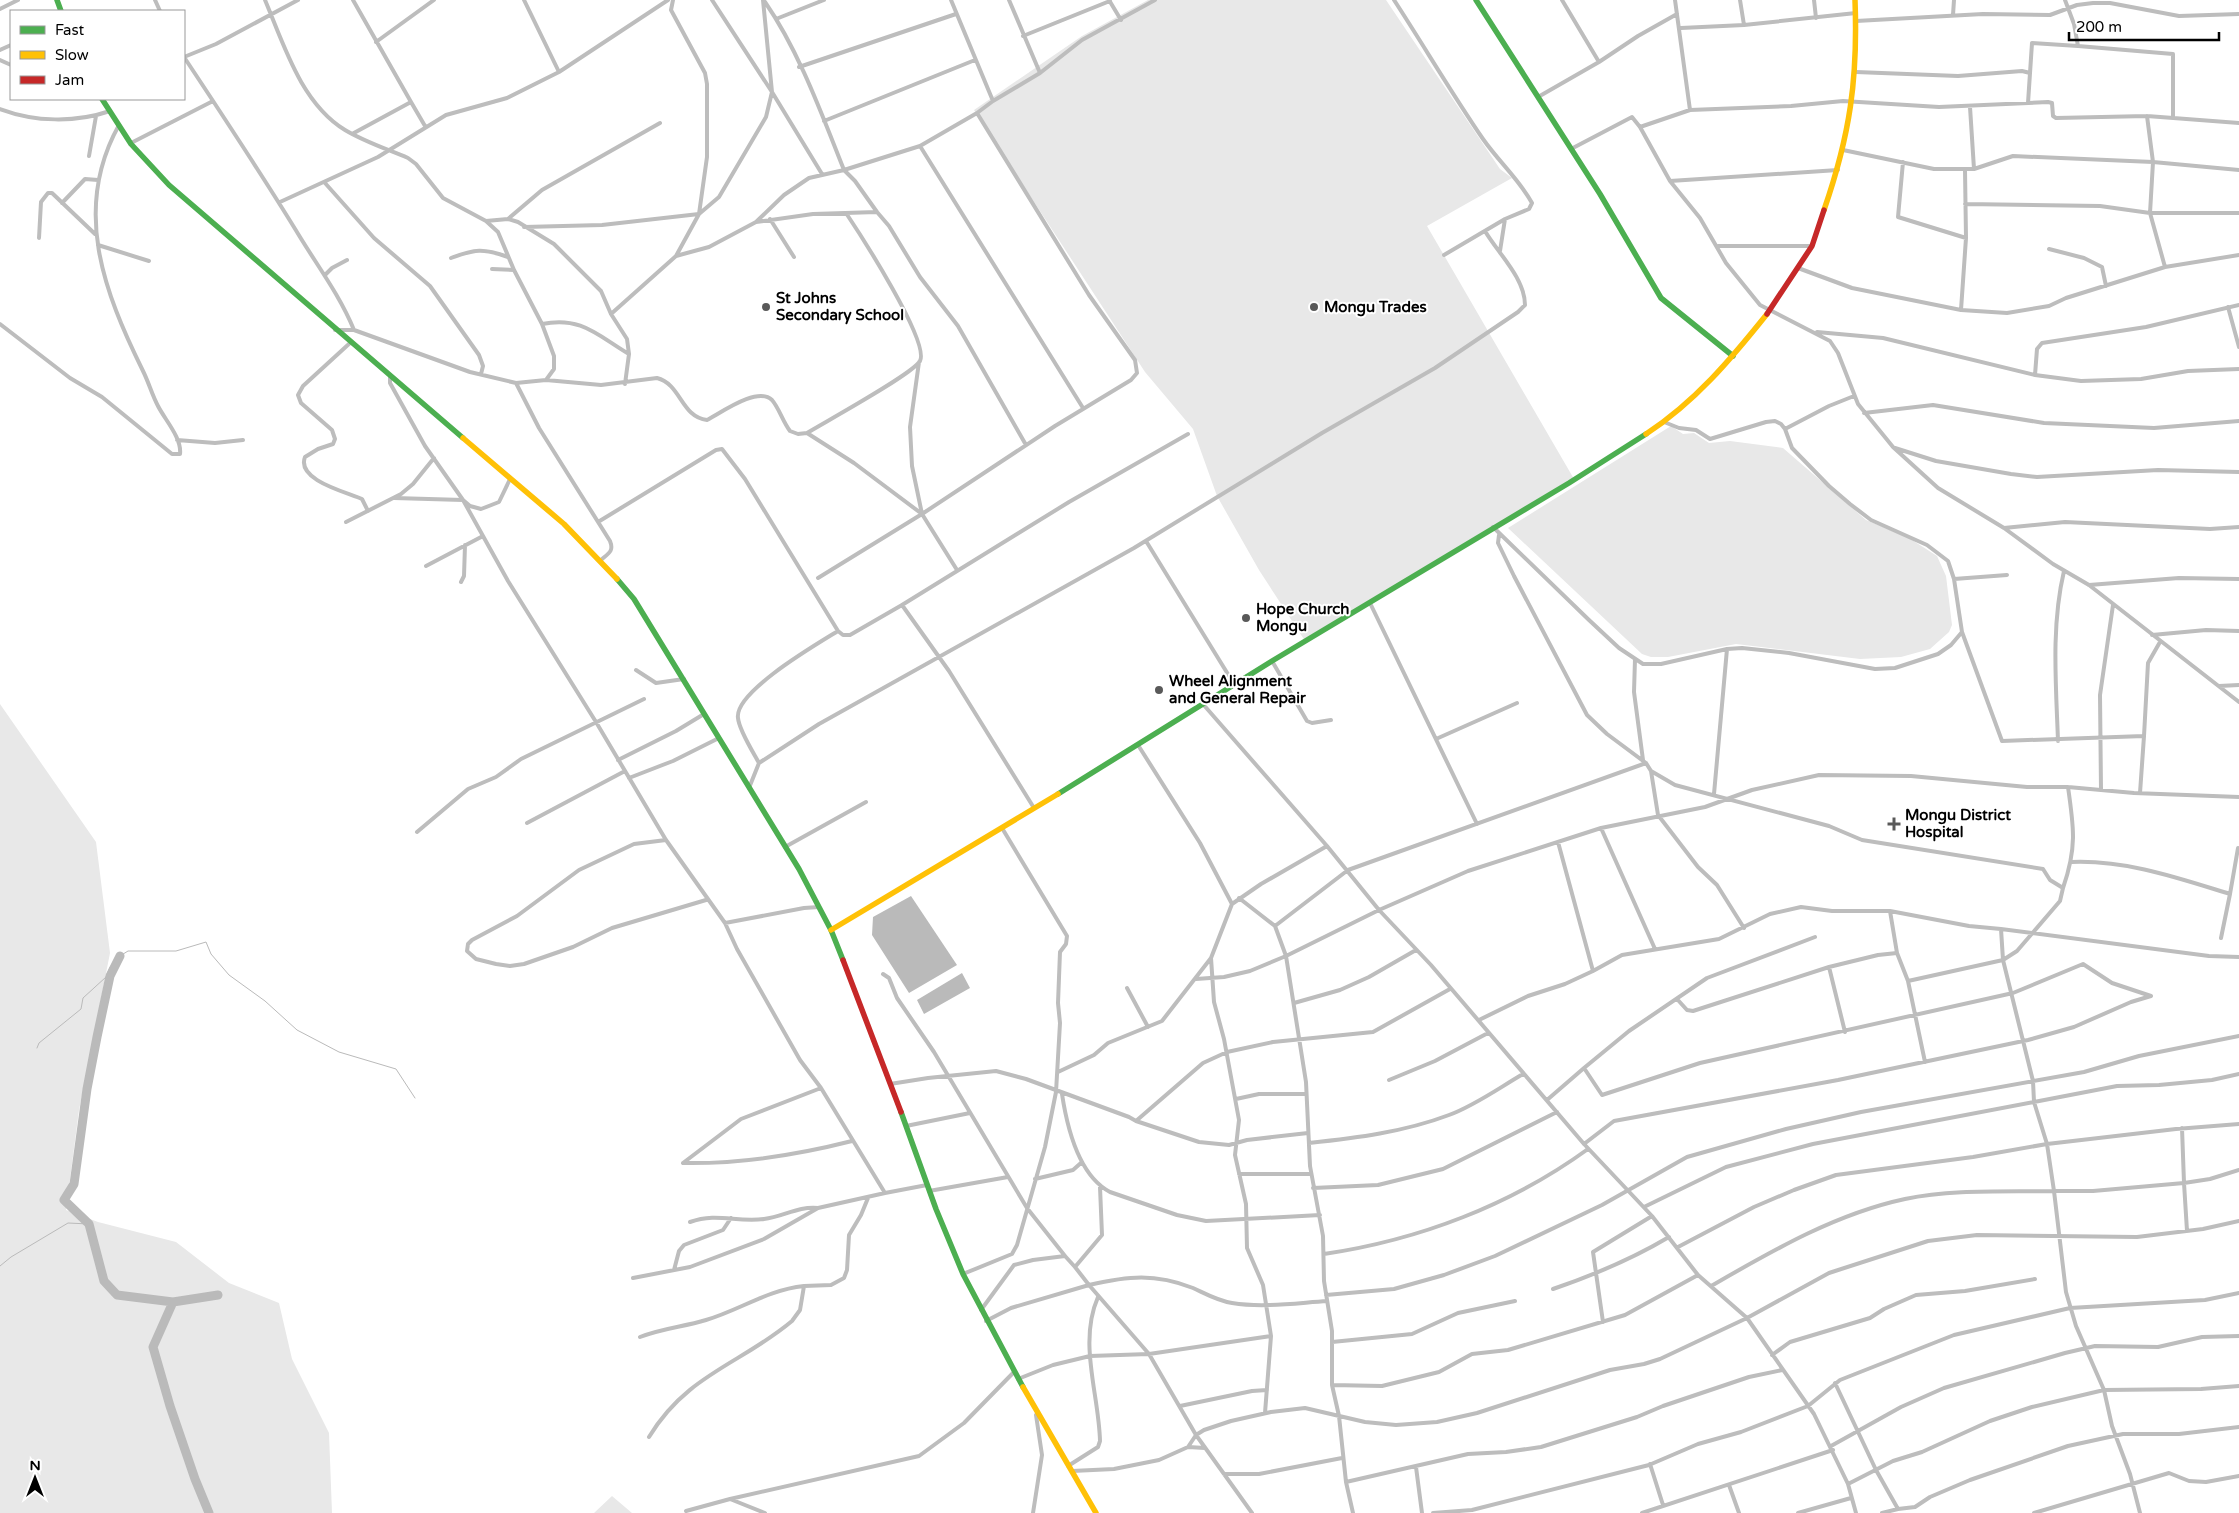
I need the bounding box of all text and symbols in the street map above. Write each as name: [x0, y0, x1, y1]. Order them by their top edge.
legend: [10, 10, 185, 100]
scale bar: [2069, 10, 2219, 42]
text: 200 m: [2076, 18, 2122, 36]
text: Fast: [55, 21, 85, 39]
text: Slow: [55, 46, 89, 64]
text: Jam: [55, 71, 84, 89]
place label: St Johns Secondary School: [776, 289, 904, 325]
place label: Mongu Trades: [1324, 298, 1427, 317]
marker: St Johns Secondary School: [760, 301, 772, 313]
marker: Mongu Trades: [1308, 301, 1320, 313]
place label: Hope Church Mongu: [1256, 600, 1349, 636]
marker: Hope Church Mongu: [1240, 612, 1252, 624]
place label: Wheel Alignment and General Repair: [1169, 672, 1306, 708]
marker: Wheel Alignment and General Repair: [1153, 684, 1165, 696]
place label: Mongu District Hospital: [1905, 806, 2011, 842]
marker: Mongu District Hospital: [1887, 817, 1901, 831]
north arrow: [10, 1453, 60, 1503]
text: N: [29, 1457, 41, 1474]

